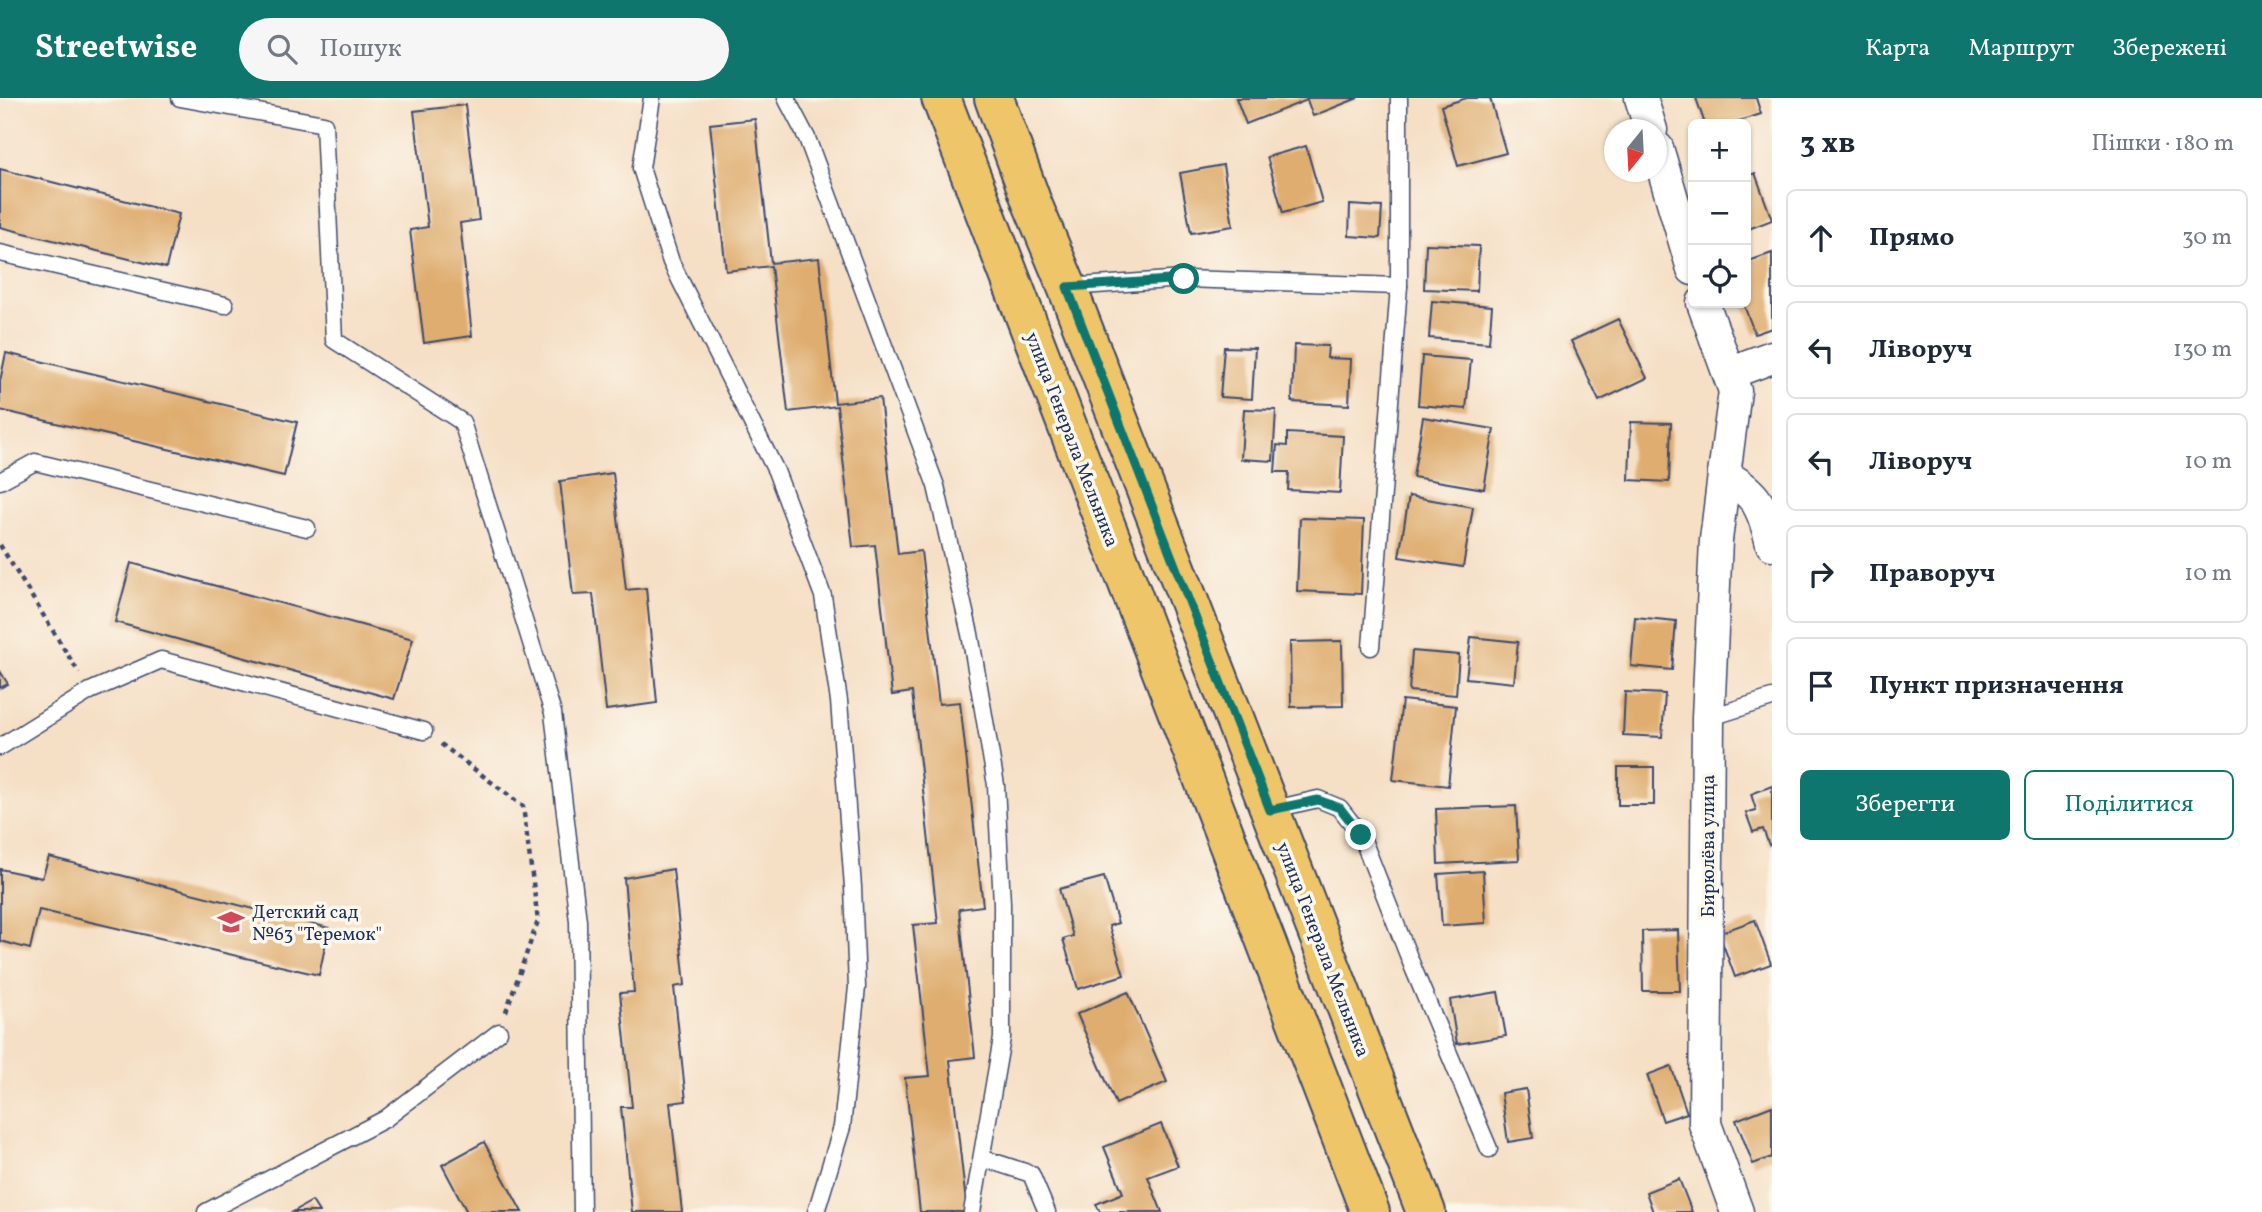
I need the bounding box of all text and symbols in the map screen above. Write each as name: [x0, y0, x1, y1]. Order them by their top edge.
search box: [239, 18, 729, 81]
text: Streetwise: [35, 26, 197, 72]
icon: search: [263, 30, 301, 68]
text: Пошук: [319, 31, 402, 67]
text: Карта: [1865, 32, 1930, 66]
text: Маршрут: [1968, 32, 2074, 66]
text: Збережені: [2112, 32, 2227, 66]
north arrow: [1604, 119, 1667, 182]
map controls: [1688, 119, 1751, 308]
button: +: [1688, 119, 1751, 182]
text: 3 хв: [1800, 123, 1856, 165]
text: Пішки · 180 m: [2092, 128, 2234, 160]
button: −: [1688, 182, 1751, 245]
icon: ahead: [1802, 219, 1840, 257]
text: Прямо: [1869, 220, 1954, 256]
text: 30 m: [2182, 222, 2232, 254]
button: locate: [1688, 245, 1751, 308]
route start: [1168, 263, 1199, 294]
street label: улица Генерала Мельника: [1018, 329, 1124, 551]
icon: left: [1802, 331, 1840, 369]
text: Ліворуч: [1869, 332, 1972, 368]
text: 130 m: [2173, 334, 2232, 366]
icon: left: [1802, 443, 1840, 481]
text: Ліворуч: [1869, 444, 1972, 480]
text: 10 m: [2184, 446, 2232, 478]
icon: right: [1802, 555, 1840, 593]
text: Праворуч: [1869, 556, 1995, 592]
text: 10 m: [2184, 558, 2232, 590]
icon: arrive: [1802, 667, 1840, 705]
text: Пункт призначення: [1869, 668, 2124, 704]
button: Зберегти: [1800, 770, 2010, 840]
button: Поділитися: [2024, 770, 2234, 840]
street label: Бирюлёва улица: [1696, 774, 1722, 918]
route end: [1345, 819, 1376, 850]
street label: улица Генерала Мельника: [1269, 839, 1375, 1061]
place label: Детский сад №63 "Теремок": [252, 900, 382, 948]
school or university icon: Детский сад №63 "Теремок": [216, 907, 246, 937]

